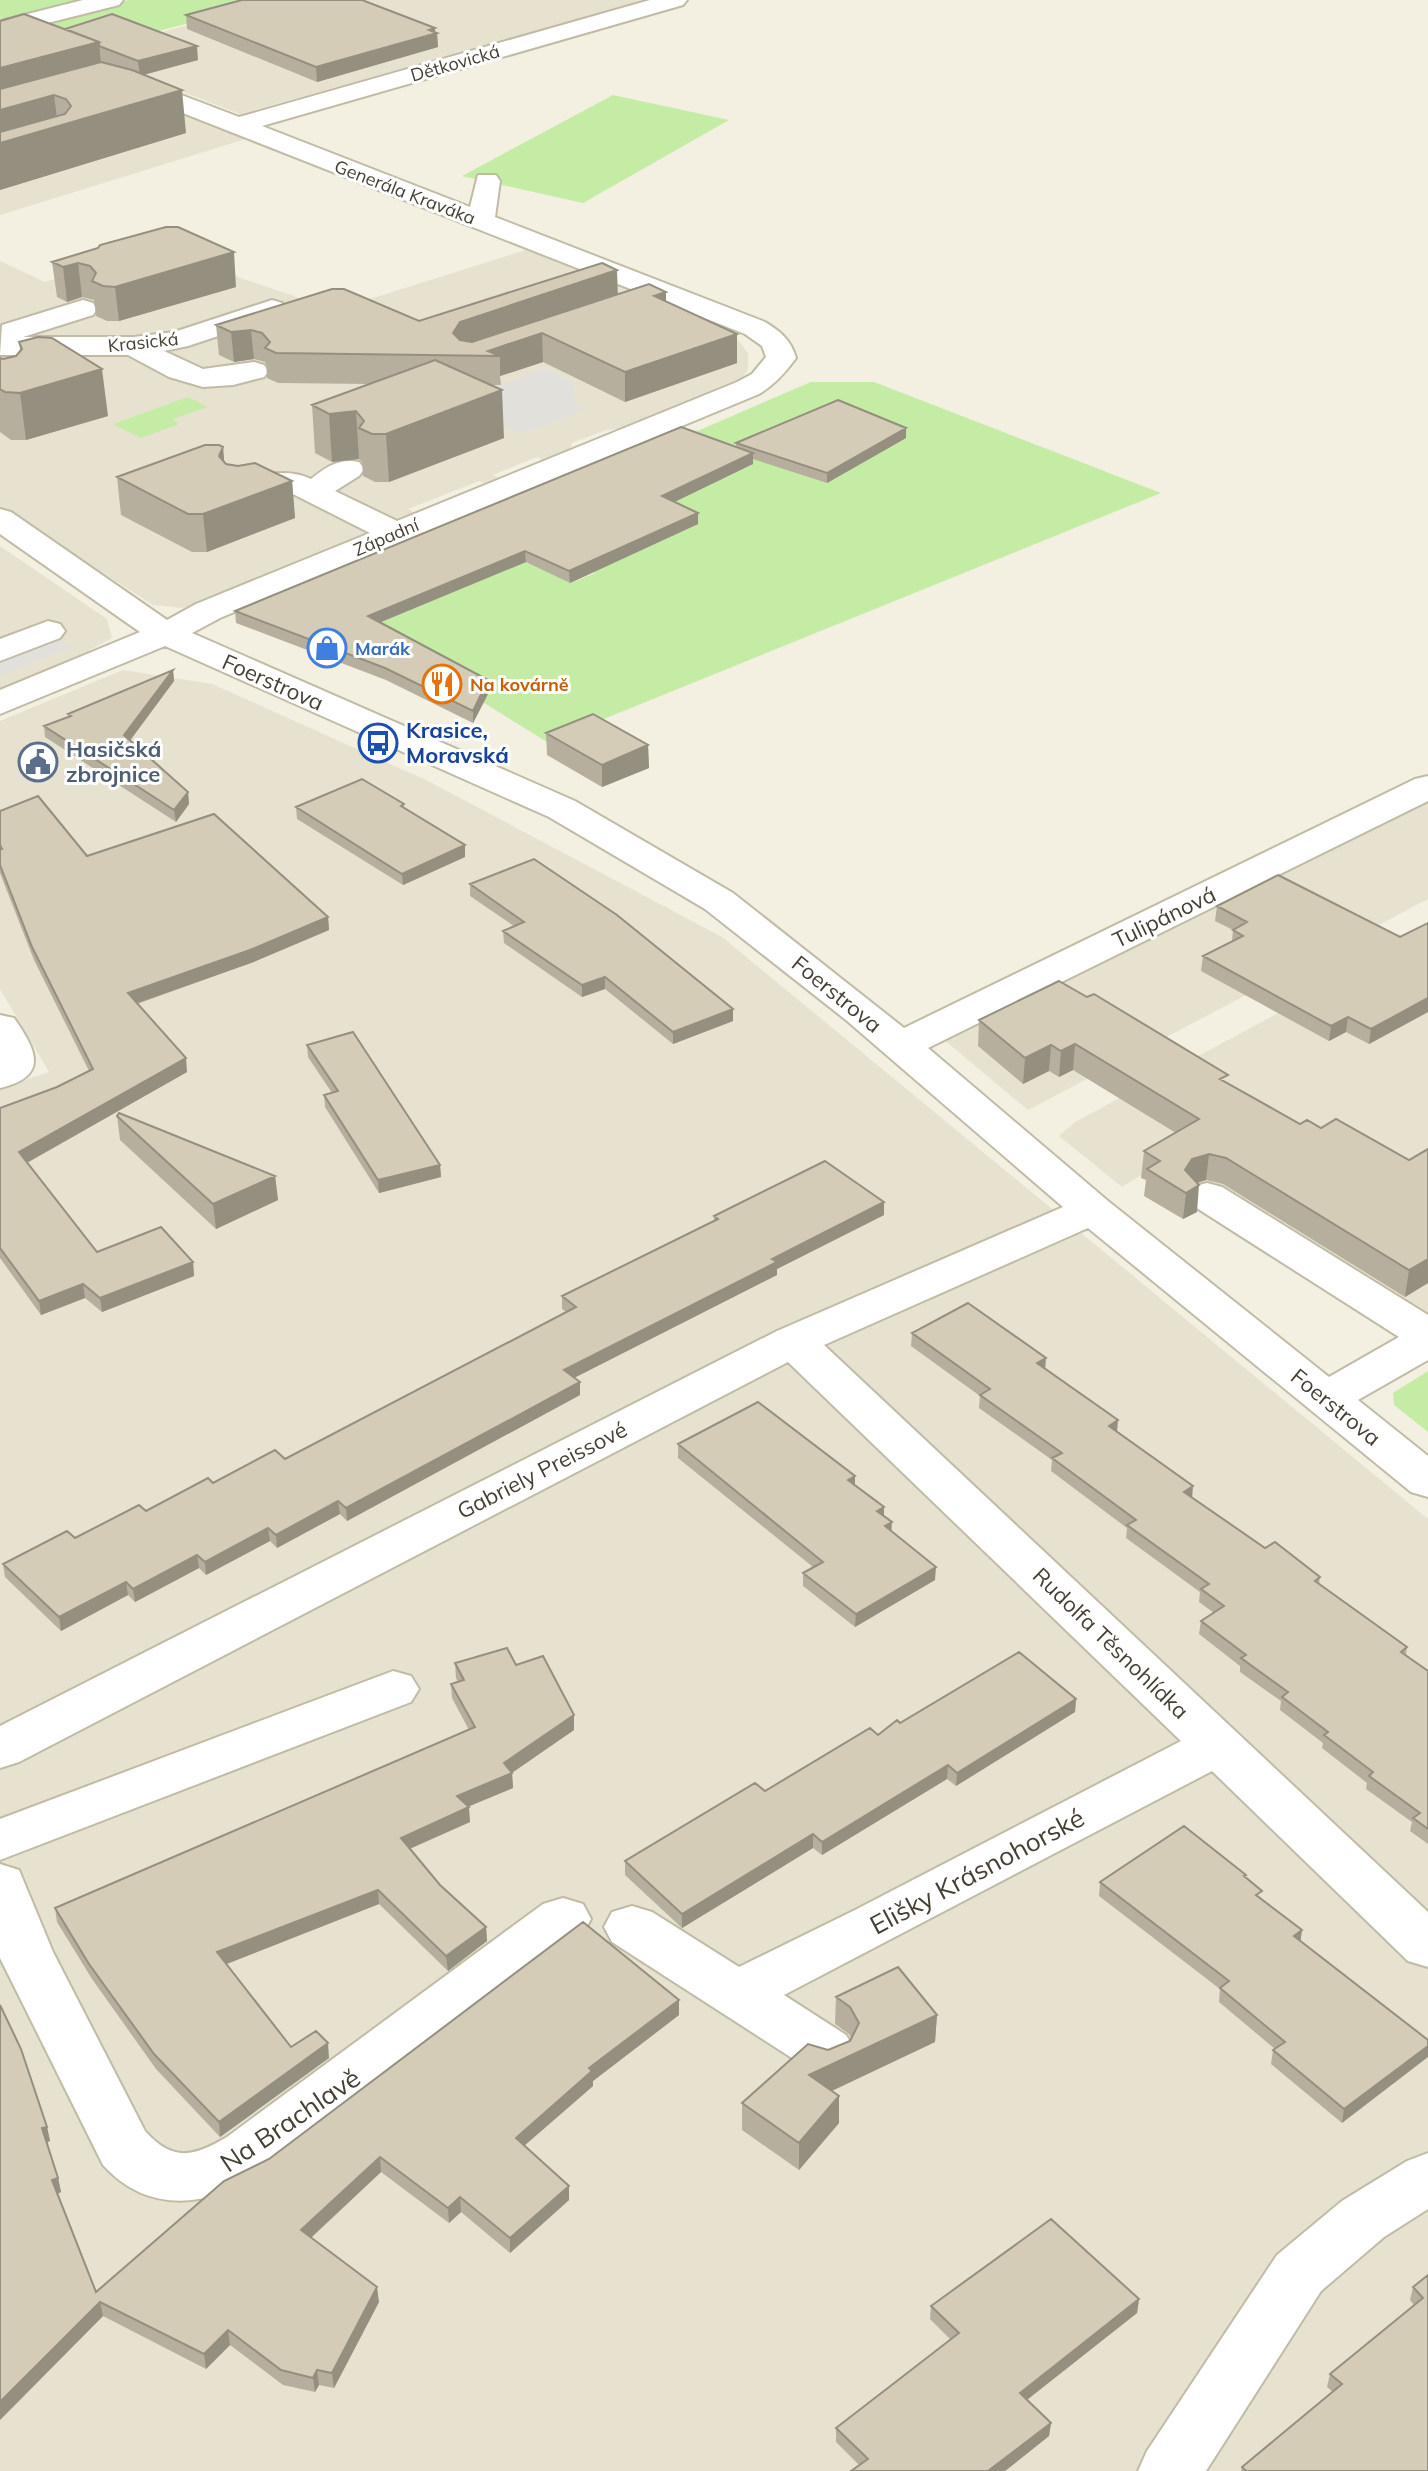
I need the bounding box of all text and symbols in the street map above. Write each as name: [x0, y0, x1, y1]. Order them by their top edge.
street label: Dětkovická: [408, 39, 502, 87]
street label: Generála Kraváka: [331, 155, 479, 229]
street label: Krasická: [107, 327, 179, 357]
street label: Západní: [350, 512, 424, 561]
shop icon: Marák: [306, 627, 348, 669]
place label: Marák: [355, 637, 411, 660]
street label: Foerstrova: [218, 647, 328, 717]
restaurant icon: Na kovárně: [421, 663, 463, 705]
place label: Na kovárně: [470, 673, 569, 696]
place label: Krasice, Moravská: [406, 716, 509, 769]
bus stop icon: Krasice, Moravská: [357, 722, 399, 764]
place label: Hasičská zbrojnice: [66, 735, 161, 788]
public building icon: Hasičská zbrojnice: [17, 741, 59, 783]
street label: Tulipánová: [1108, 880, 1220, 954]
street label: Foerstrova: [786, 949, 888, 1039]
street label: Foerstrova: [1285, 1362, 1387, 1452]
street label: Gabriely Preissové: [452, 1415, 632, 1525]
street label: Rudolfa Těsnohlídka: [1027, 1561, 1195, 1725]
street label: Elišky Krásnohorské: [864, 1801, 1090, 1941]
street label: Na Brachlavě: [214, 2061, 366, 2179]

